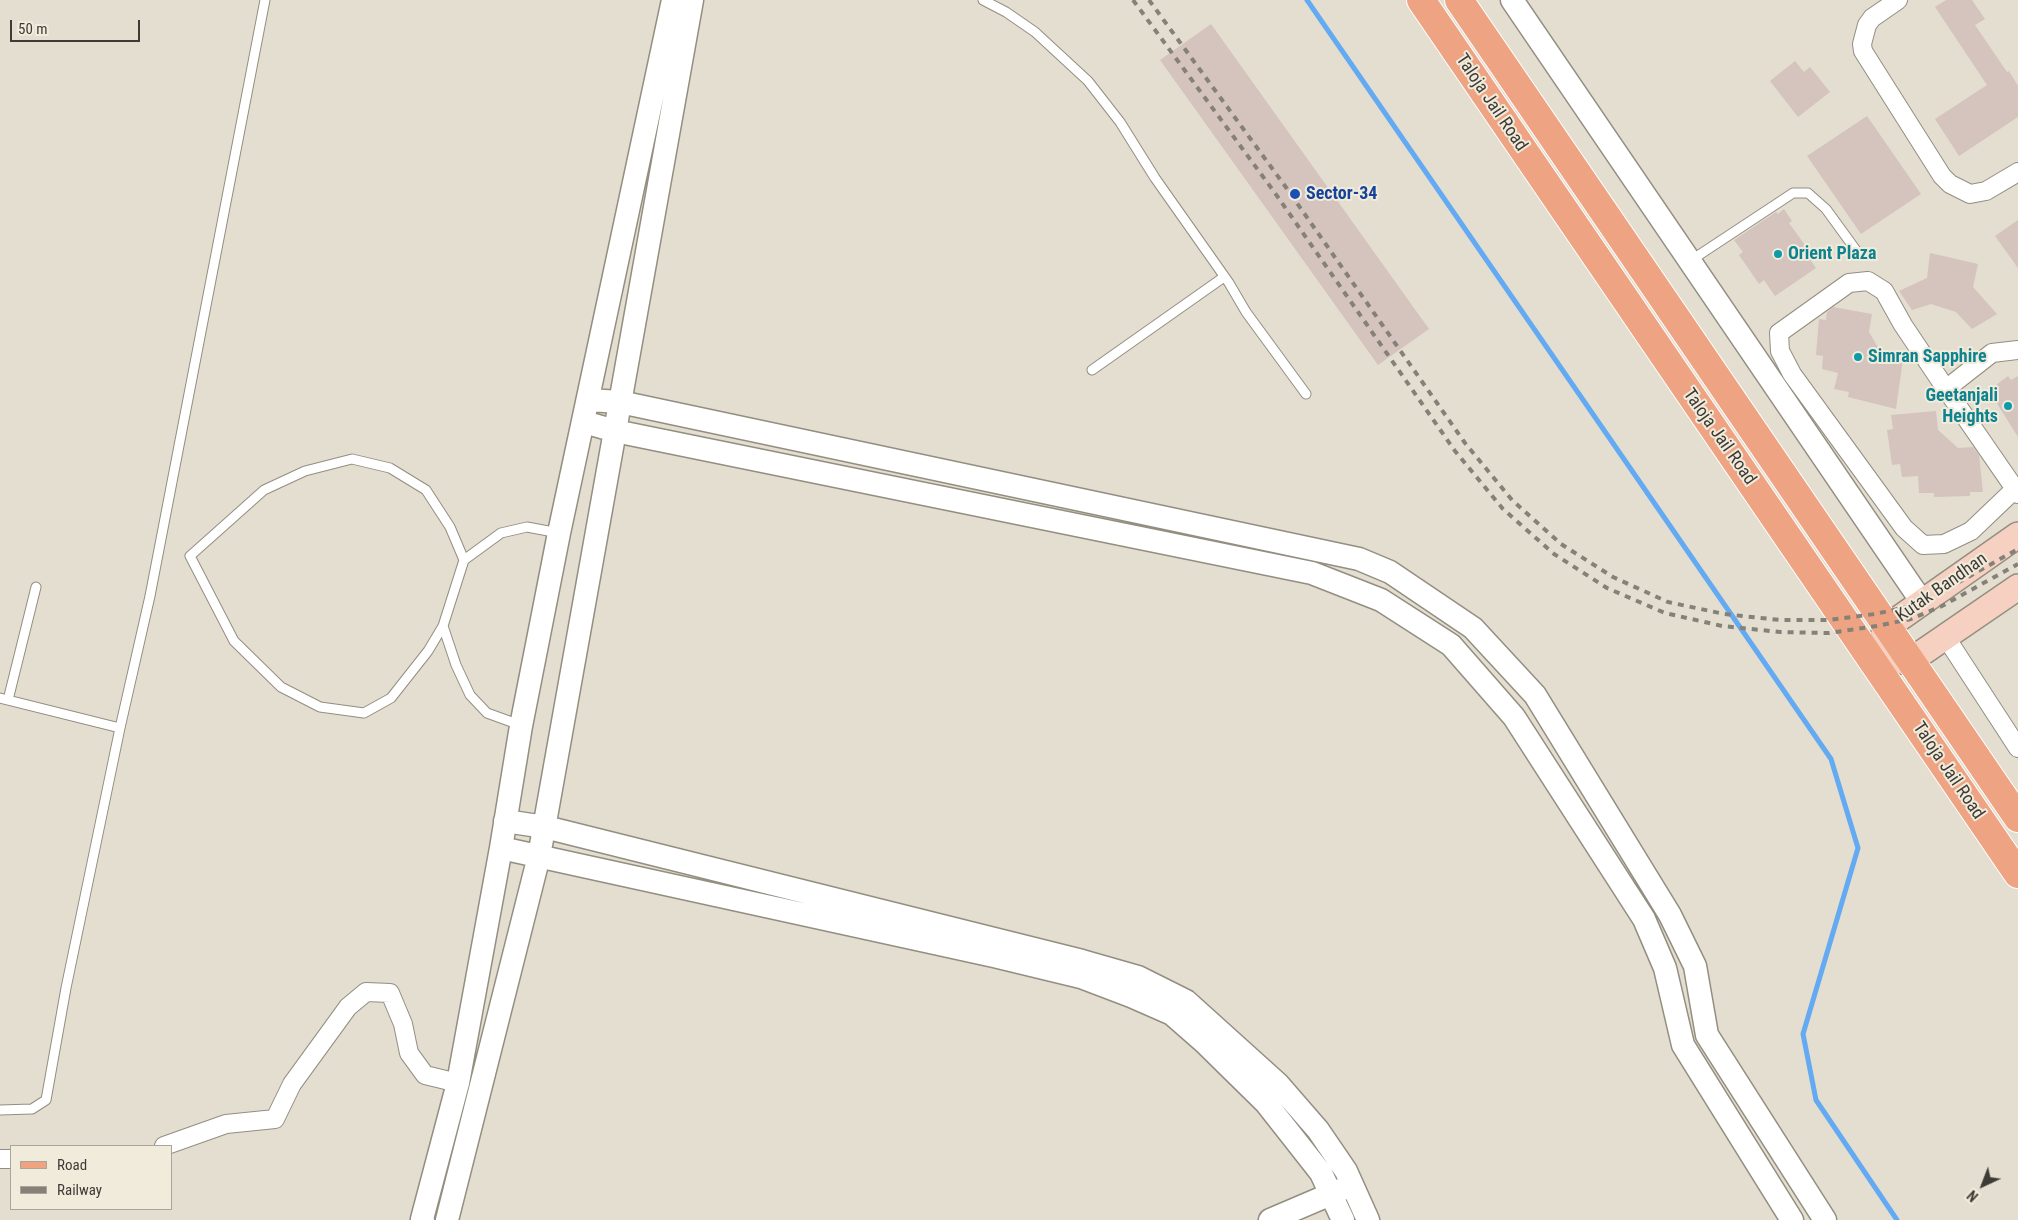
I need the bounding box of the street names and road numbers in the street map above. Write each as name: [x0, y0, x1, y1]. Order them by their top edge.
street label: Taloja Jail Road: [1451, 50, 1531, 156]
street label: Taloja Jail Road: [1678, 385, 1760, 489]
street label: Kutak Bandhan: [1892, 549, 1992, 627]
street label: Taloja Jail Road: [1908, 718, 1988, 824]

